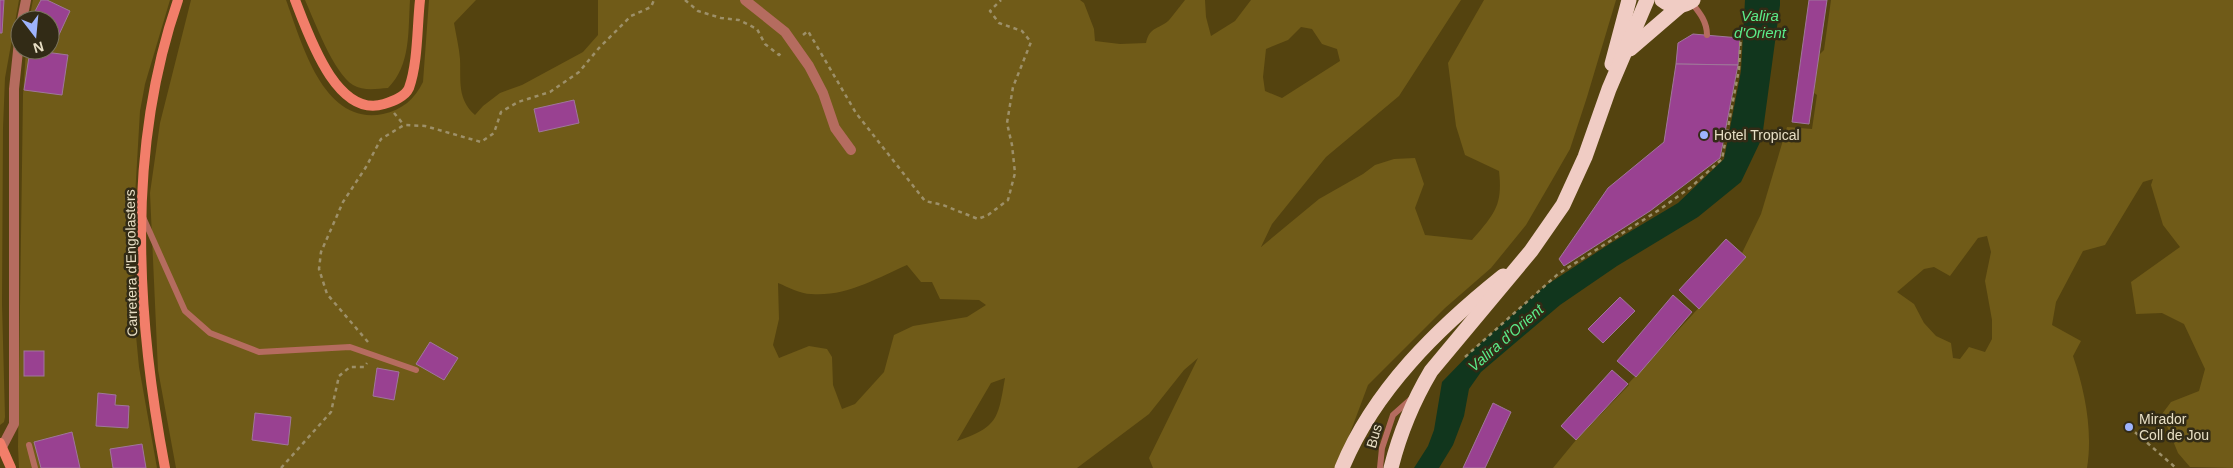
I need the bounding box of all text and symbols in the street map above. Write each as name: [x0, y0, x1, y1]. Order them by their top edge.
water label: Valira d'Orient: [1734, 7, 1787, 41]
north arrow: [10, 10, 60, 60]
text: N: [32, 38, 46, 57]
place label: Hotel Tropical: [1714, 127, 1800, 143]
marker: Hotel Tropical: [1698, 129, 1710, 141]
street label: Carretera d'Engolasters: [122, 189, 140, 337]
water label: Valira d'Orient: [1465, 300, 1547, 375]
place label: Mirador Coll de Jou: [2139, 411, 2209, 443]
marker: Mirador Coll de Jou: [2123, 421, 2135, 433]
street label: Bus: [1363, 422, 1385, 450]

